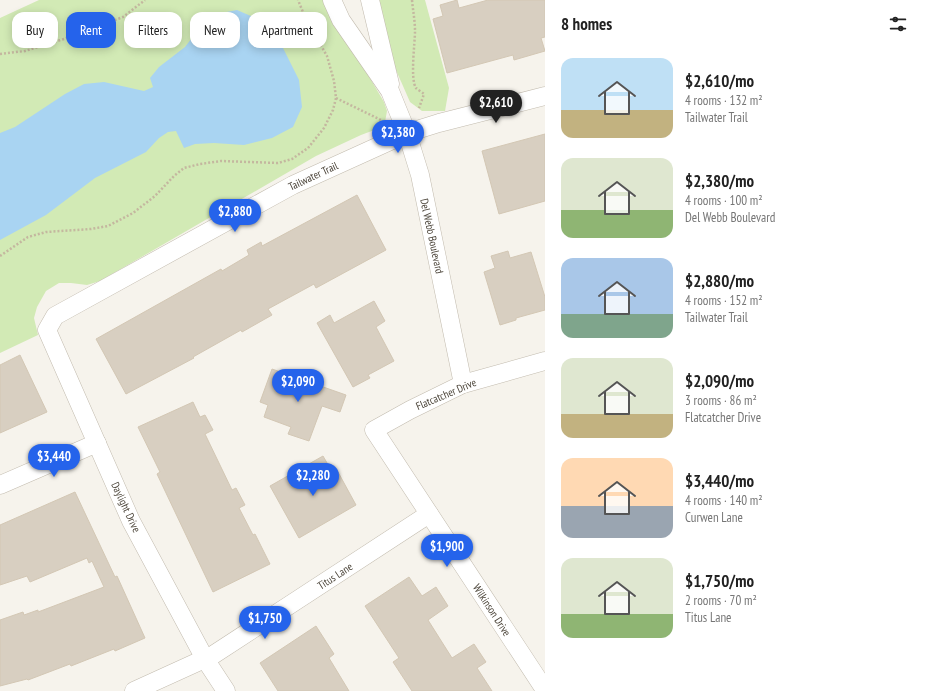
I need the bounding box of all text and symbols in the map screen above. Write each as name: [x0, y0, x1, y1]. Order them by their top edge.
chip: Buy: [12, 12, 58, 48]
chip: Rent: [66, 12, 116, 48]
chip: Filters: [124, 12, 182, 48]
chip: New: [190, 12, 240, 48]
chip: Apartment: [248, 12, 327, 48]
text: 8 homes: [561, 13, 612, 35]
icon: filters: [887, 13, 909, 35]
text: $2,610/mo: [685, 70, 754, 92]
icon: home: [593, 74, 641, 122]
pin: $2,610: [463, 90, 529, 124]
text: 4 rooms · 132 m²: [685, 92, 763, 109]
text: $2,610: [479, 94, 513, 111]
text: Tailwater Trail: [685, 109, 748, 126]
pin: $2,380: [365, 120, 431, 154]
text: $2,380: [381, 124, 415, 141]
street label: Tailwater Trail: [286, 158, 340, 194]
text: $2,380/mo: [685, 170, 754, 192]
icon: home: [593, 174, 641, 222]
text: 4 rooms · 100 m²: [685, 192, 763, 209]
street label: Del Webb Boulevard: [417, 197, 447, 275]
pin: $2,880: [202, 199, 268, 233]
text: $2,880: [218, 203, 252, 220]
text: Del Webb Boulevard: [685, 209, 775, 226]
text: $2,880/mo: [685, 270, 754, 292]
icon: home: [593, 274, 641, 322]
text: 4 rooms · 152 m²: [685, 292, 763, 309]
text: Tailwater Trail: [685, 309, 748, 326]
pin: $2,090: [265, 369, 331, 403]
text: $2,090/mo: [685, 370, 754, 392]
text: $2,090: [281, 373, 315, 390]
icon: home: [593, 374, 641, 422]
street label: Flatcatcher Drive: [414, 375, 479, 413]
text: 3 rooms · 86 m²: [685, 392, 757, 409]
text: Flatcatcher Drive: [685, 409, 761, 426]
pin: $3,440: [21, 444, 87, 478]
text: $3,440: [37, 448, 71, 465]
pin: $2,280: [280, 463, 346, 497]
text: $2,280: [296, 467, 330, 484]
text: $3,440/mo: [685, 470, 754, 492]
icon: home: [593, 474, 641, 522]
street label: Daylight Drive: [108, 479, 144, 535]
text: 4 rooms · 140 m²: [685, 492, 763, 509]
text: Curwen Lane: [685, 509, 743, 526]
pin: $1,900: [414, 534, 480, 568]
text: $1,900: [430, 538, 464, 555]
street label: Titus Lane: [315, 559, 356, 593]
text: $1,750/mo: [685, 570, 754, 592]
icon: home: [593, 574, 641, 622]
street label: Wilkinson Drive: [470, 581, 514, 639]
text: 2 rooms · 70 m²: [685, 592, 757, 609]
pin: $1,750: [232, 606, 298, 640]
text: Titus Lane: [685, 609, 732, 626]
text: $1,750: [248, 610, 282, 627]

